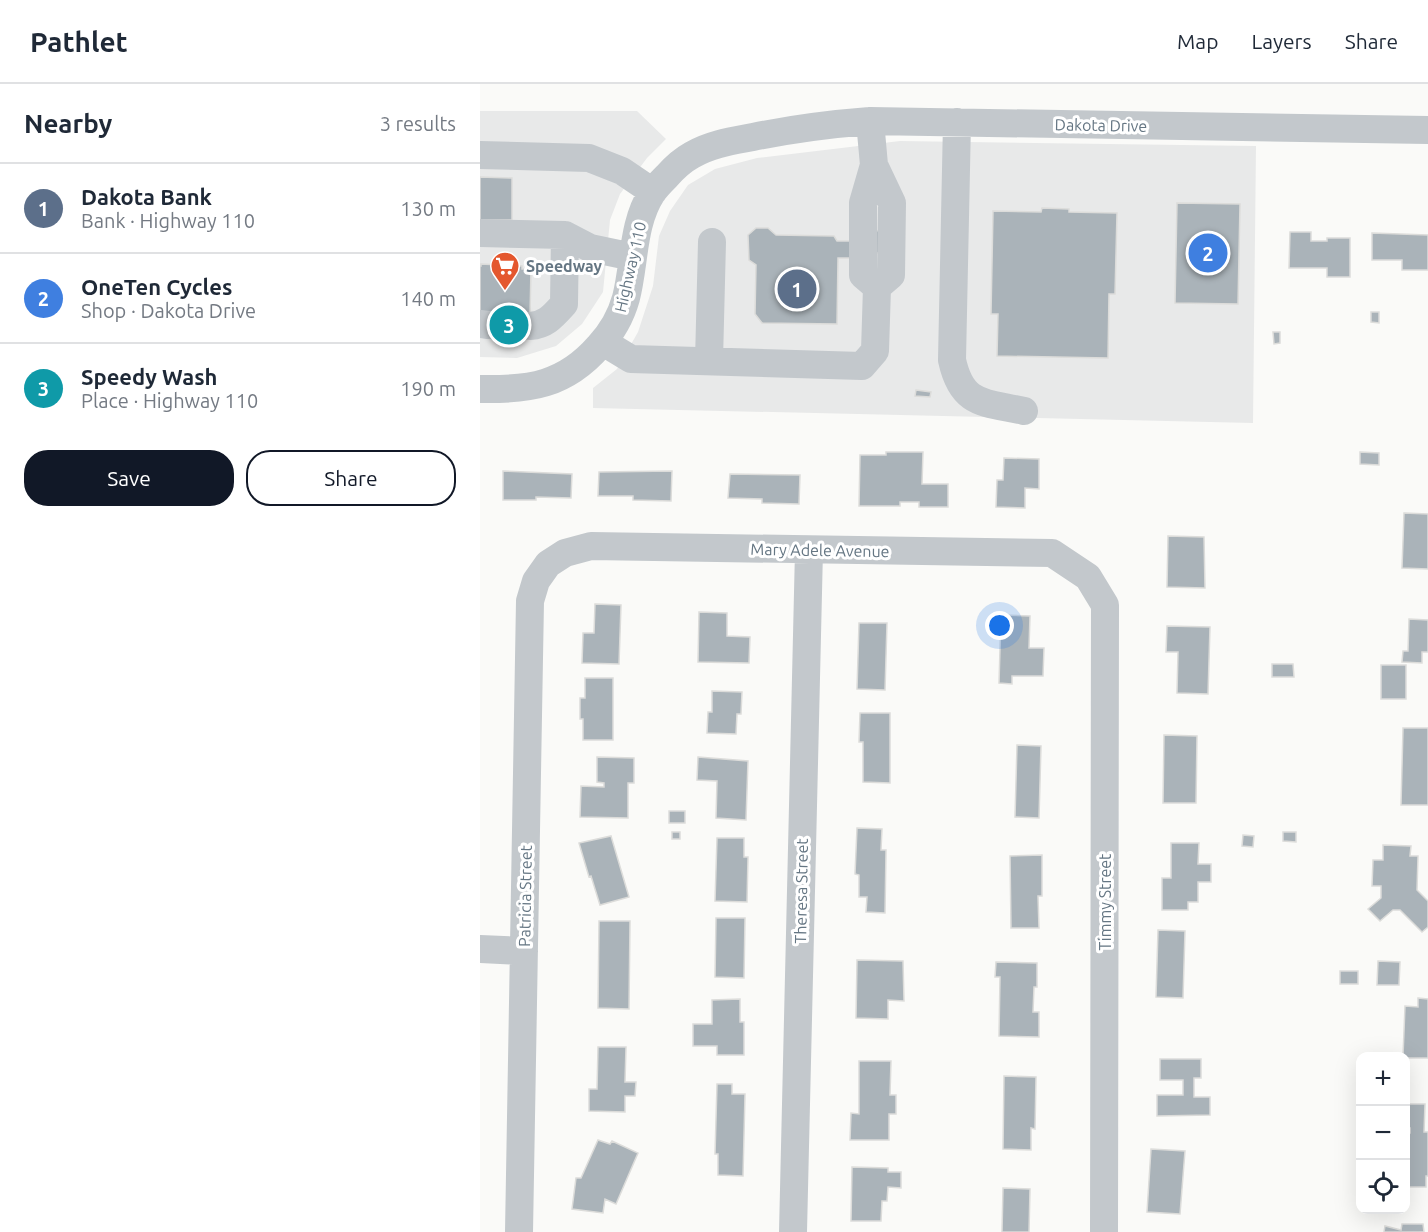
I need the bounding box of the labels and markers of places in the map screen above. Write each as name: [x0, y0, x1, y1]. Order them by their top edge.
pin: 2: [1188, 230, 1228, 276]
supermarket icon: Speedway: [489, 250, 521, 292]
place label: Speedway: [526, 257, 603, 275]
pin: 1: [778, 266, 816, 312]
pin: 3: [489, 302, 528, 348]

